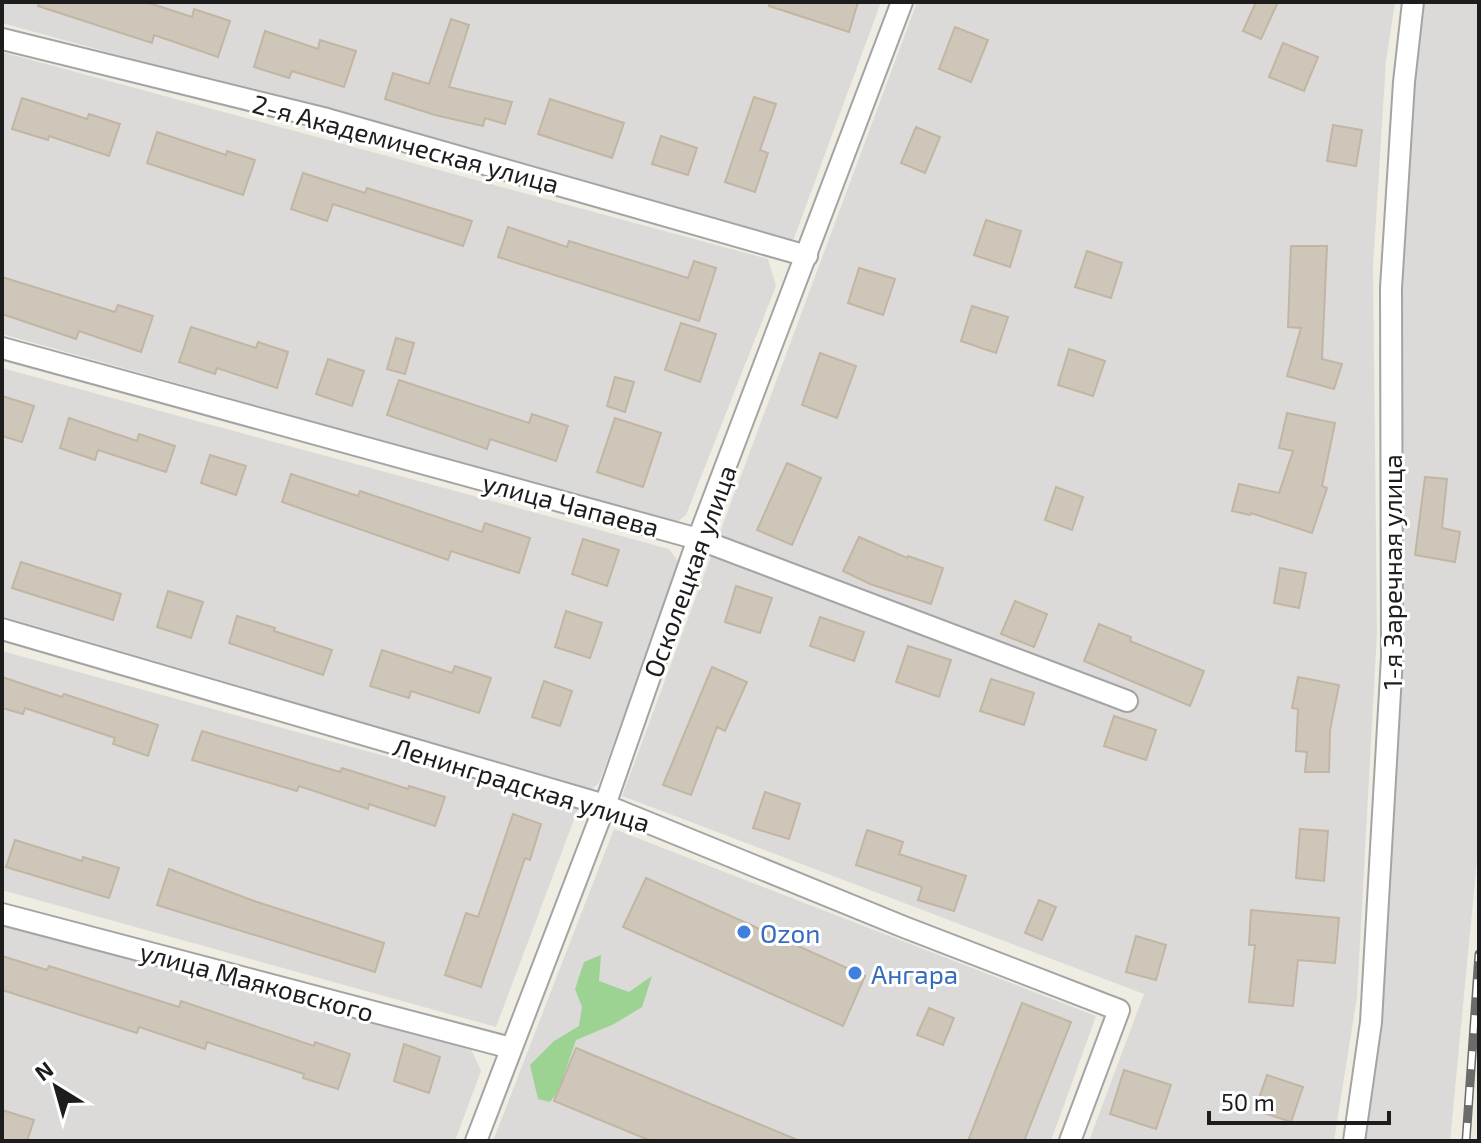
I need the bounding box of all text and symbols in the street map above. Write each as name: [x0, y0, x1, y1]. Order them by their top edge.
street label: 2-я Академическая улица: [249, 87, 563, 200]
street label: 1-я Заречная улица: [1376, 454, 1408, 690]
street label: Осколецкая улица: [636, 461, 743, 682]
street label: улица Чапаева: [479, 466, 662, 543]
street label: Ленинградская улица: [390, 730, 654, 839]
place label: Ozon: [760, 917, 820, 948]
marker: Ozon: [735, 923, 753, 941]
street label: улица Маяковского: [136, 935, 377, 1028]
place label: Ангара: [871, 958, 958, 989]
marker: Ангара: [846, 964, 864, 982]
north arrow: [16, 1047, 96, 1127]
text: N: [29, 1055, 58, 1085]
scale bar: [1209, 1075, 1389, 1125]
text: 50 m: [1221, 1087, 1275, 1116]

